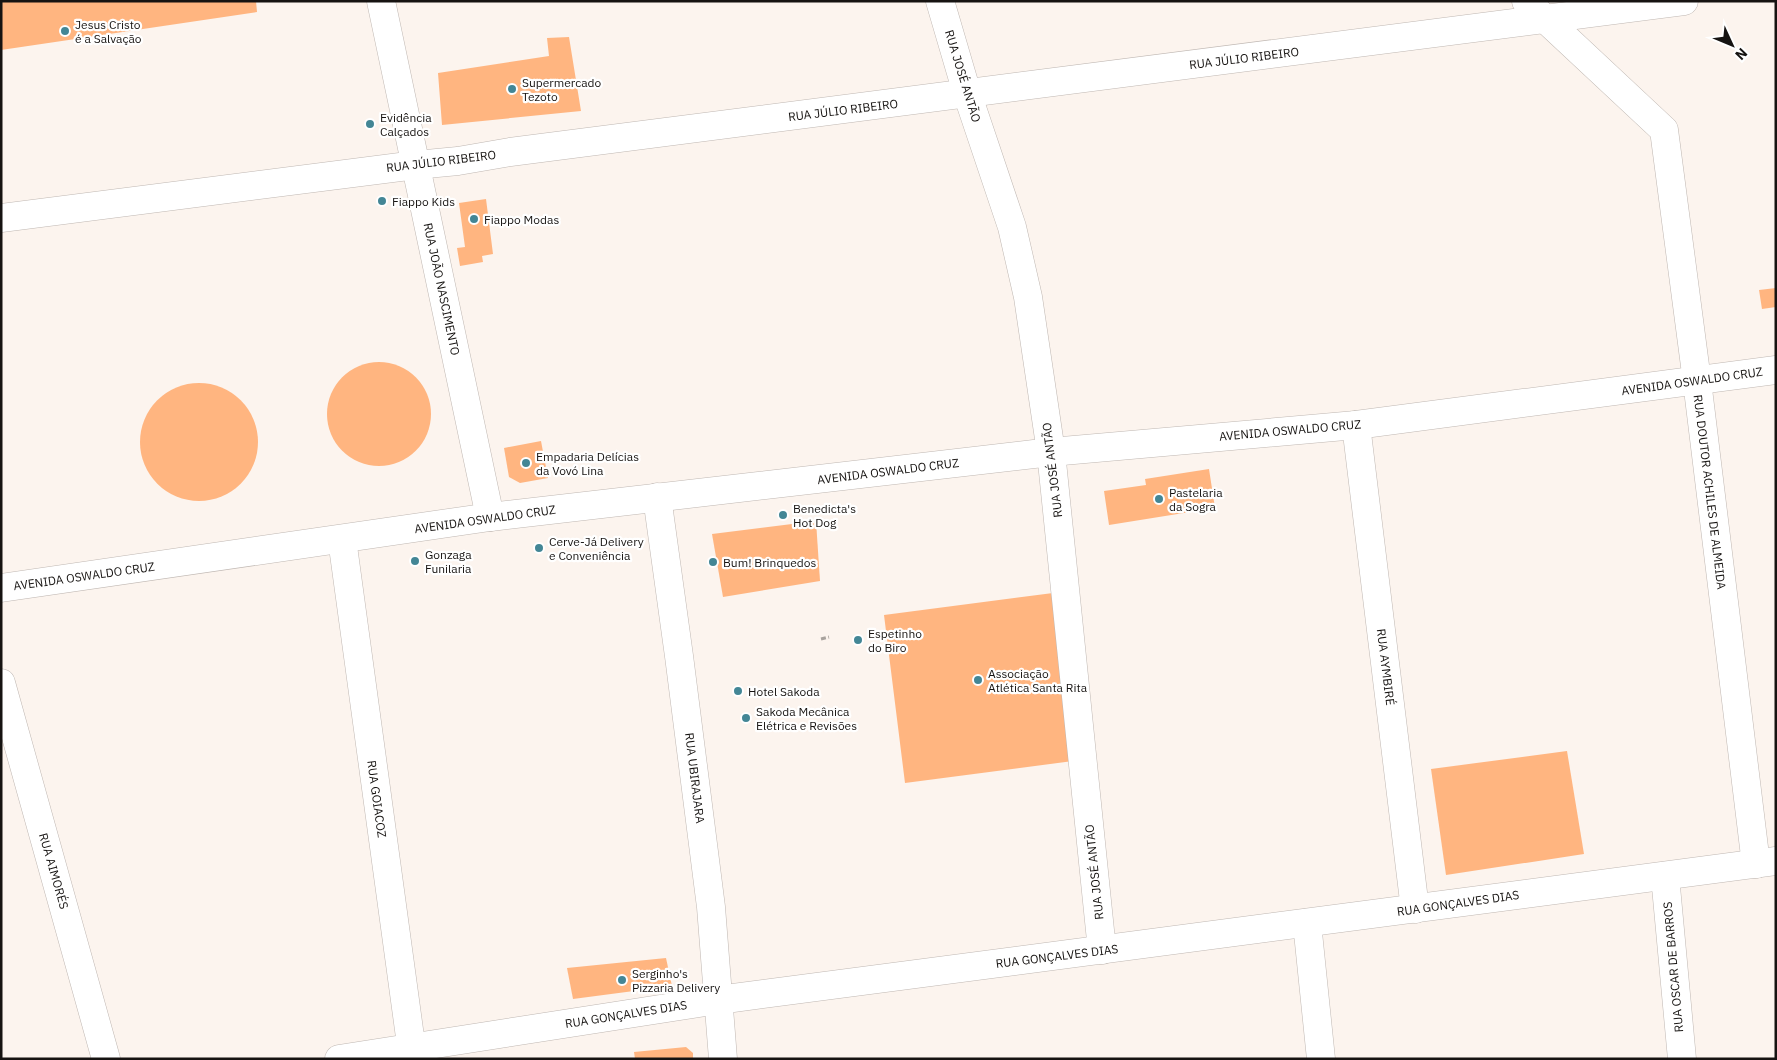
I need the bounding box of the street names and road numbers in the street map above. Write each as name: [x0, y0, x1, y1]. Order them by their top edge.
street label: RUA JOSÉ ANTÃO: [942, 28, 984, 124]
street label: RUA JÚLIO RIBEIRO: [1188, 44, 1300, 72]
street label: RUA JÚLIO RIBEIRO: [787, 96, 899, 124]
street label: RUA JÚLIO RIBEIRO: [385, 147, 497, 175]
street label: RUA JOÃO NASCIMENTO: [421, 221, 463, 357]
street label: AVENIDA OSWALDO CRUZ: [1620, 364, 1764, 398]
street label: RUA DOUTOR ACHILES DE ALMEIDA: [1691, 394, 1729, 591]
street label: AVENIDA OSWALDO CRUZ: [1218, 416, 1362, 444]
street label: RUA JOSÉ ANTÃO: [1039, 422, 1065, 518]
street label: AVENIDA OSWALDO CRUZ: [816, 455, 960, 487]
street label: AVENIDA OSWALDO CRUZ: [413, 502, 557, 536]
street label: AVENIDA OSWALDO CRUZ: [12, 559, 156, 593]
street label: RUA AYMBIRÉ: [1374, 628, 1398, 706]
street label: RUA UBIRAJARA: [682, 732, 708, 825]
street label: RUA GOIACOZ: [364, 759, 390, 839]
street label: RUA JOSÉ ANTÃO: [1082, 824, 1106, 920]
street label: RUA AIMORÉS: [36, 831, 72, 911]
street label: RUA GONÇALVES DIAS: [1396, 887, 1520, 919]
street label: RUA OSCAR DE BARROS: [1660, 901, 1686, 1033]
street label: RUA GONÇALVES DIAS: [995, 941, 1119, 971]
street label: RUA GONÇALVES DIAS: [564, 997, 688, 1031]

